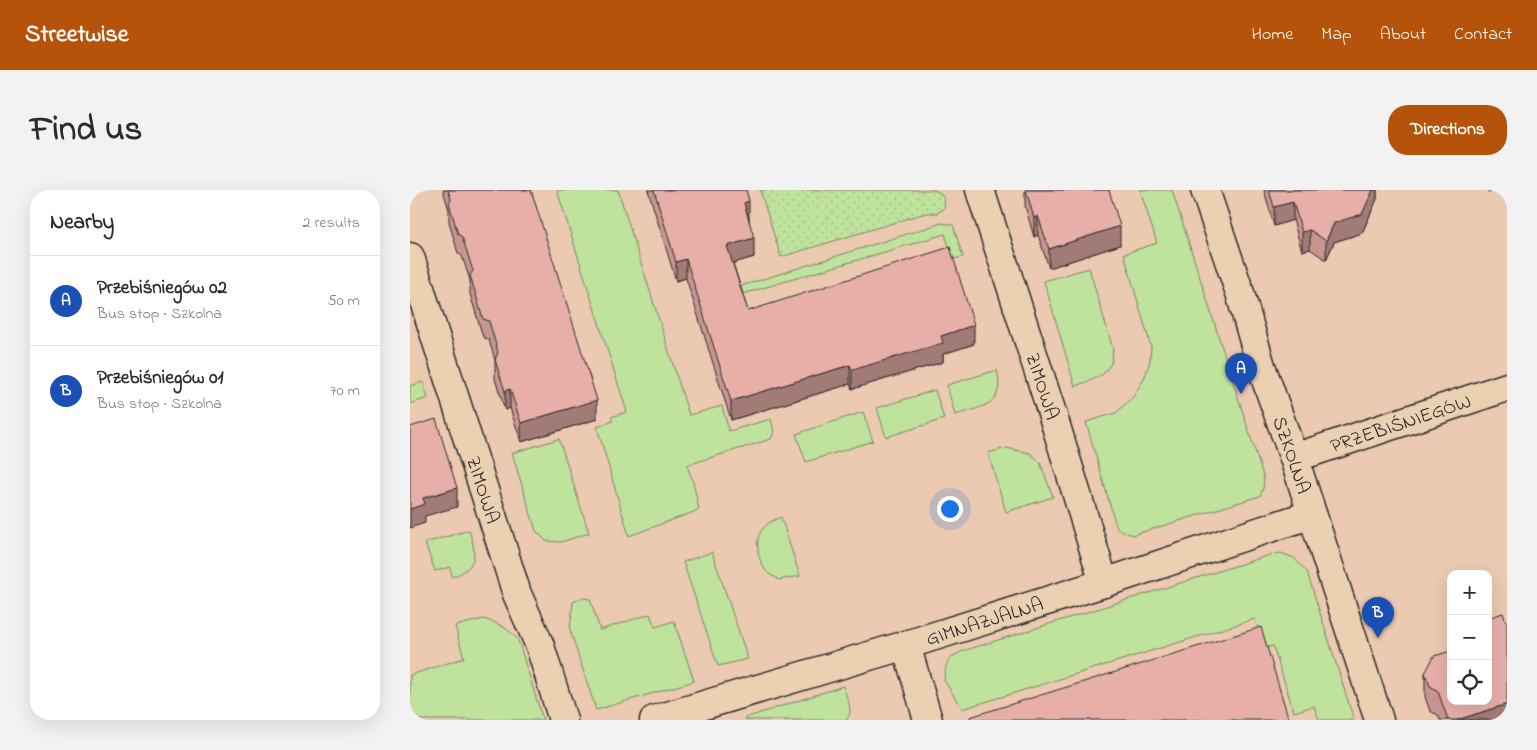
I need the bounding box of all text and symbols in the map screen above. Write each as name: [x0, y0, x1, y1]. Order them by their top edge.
text: Streetwise: [25, 18, 129, 53]
text: Home: [1252, 22, 1293, 48]
text: Map: [1321, 22, 1352, 48]
text: About: [1380, 22, 1426, 48]
text: Contact: [1454, 22, 1512, 48]
text: Find us: [30, 105, 142, 156]
button: Directions: [1388, 105, 1507, 155]
text: Nearby: [50, 208, 114, 238]
text: 2 results: [302, 211, 360, 235]
text: Przebiśniegów 02: [97, 275, 227, 302]
text: A: [61, 289, 71, 313]
text: 50 m: [328, 289, 360, 313]
text: Bus stop · Szkolna: [97, 302, 222, 326]
street label: ZIMOWA: [1017, 349, 1065, 424]
pin: A: [1225, 353, 1257, 394]
text: Przebiśniegów 01: [97, 365, 224, 392]
text: B: [61, 379, 71, 403]
text: 70 m: [330, 379, 360, 403]
street label: PRZEBIŚNIEGÓW: [1327, 388, 1475, 462]
text: Bus stop · Szkolna: [97, 392, 222, 416]
street label: SZKOLNA: [1263, 413, 1317, 498]
street label: ZIMOWA: [457, 453, 506, 528]
your location: [937, 496, 963, 522]
map controls: [1447, 570, 1492, 705]
button: +: [1447, 570, 1492, 615]
street label: GIMNAZJALNA: [923, 591, 1048, 655]
pin: B: [1362, 597, 1394, 638]
button: −: [1447, 615, 1492, 660]
button: locate: [1447, 660, 1492, 705]

